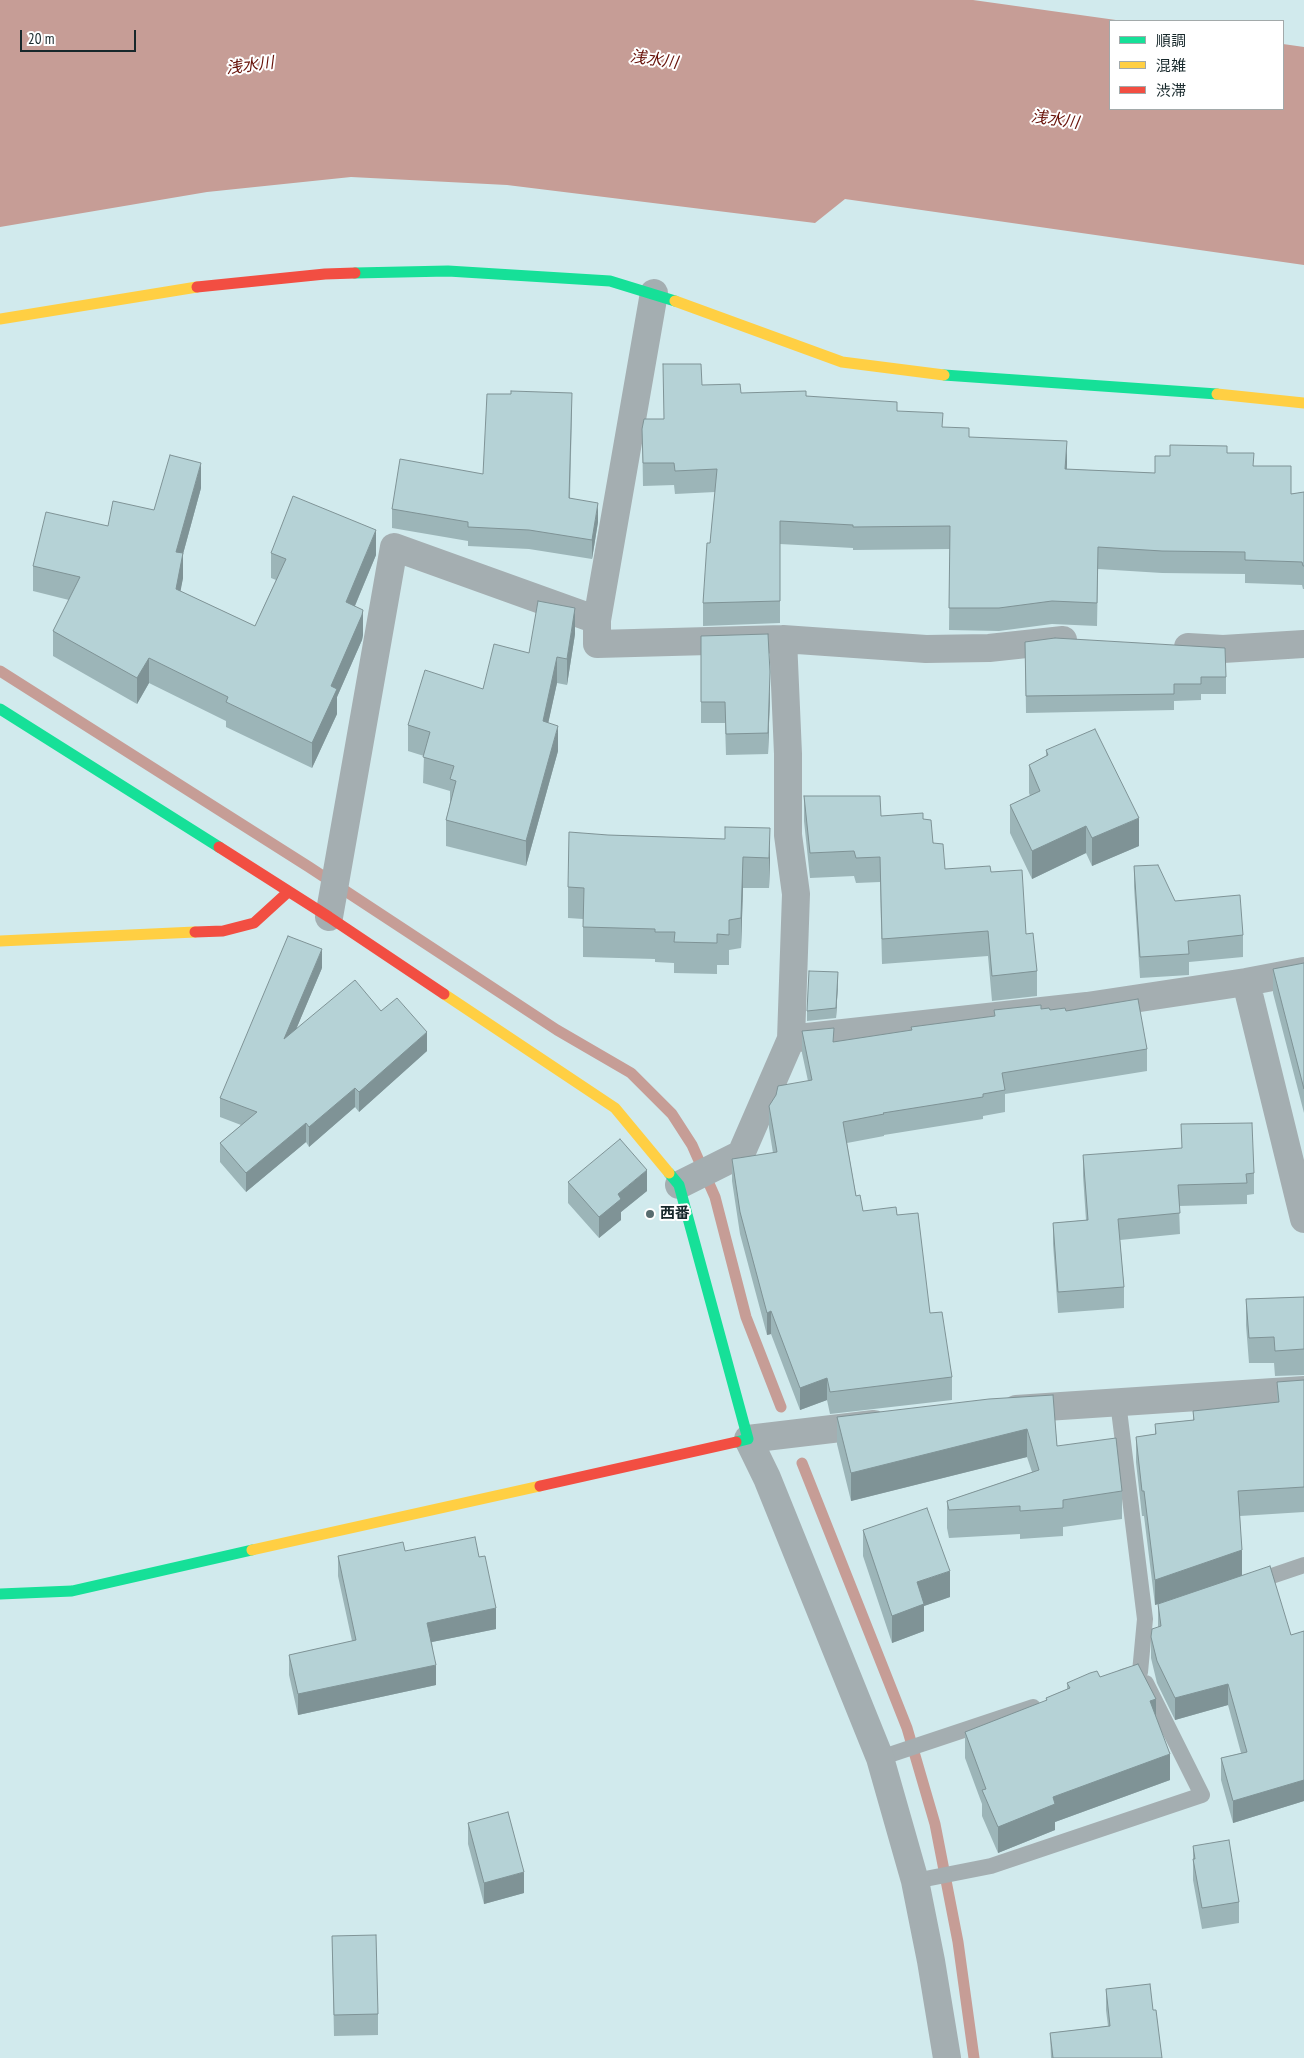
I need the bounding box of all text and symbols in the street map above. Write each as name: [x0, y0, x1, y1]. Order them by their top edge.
scale bar: [22, 20, 139, 52]
legend: [1109, 20, 1284, 110]
text: 20 m: [28, 29, 54, 48]
text: 順調: [1156, 31, 1186, 50]
water label: 浅水川: [629, 47, 679, 73]
water label: 浅水川: [225, 54, 275, 78]
text: 混雑: [1156, 56, 1186, 75]
text: 渋滞: [1156, 81, 1186, 100]
water label: 浅水川: [1030, 107, 1080, 133]
place label: 西番: [660, 1205, 690, 1223]
marker: 西番: [644, 1208, 656, 1220]

